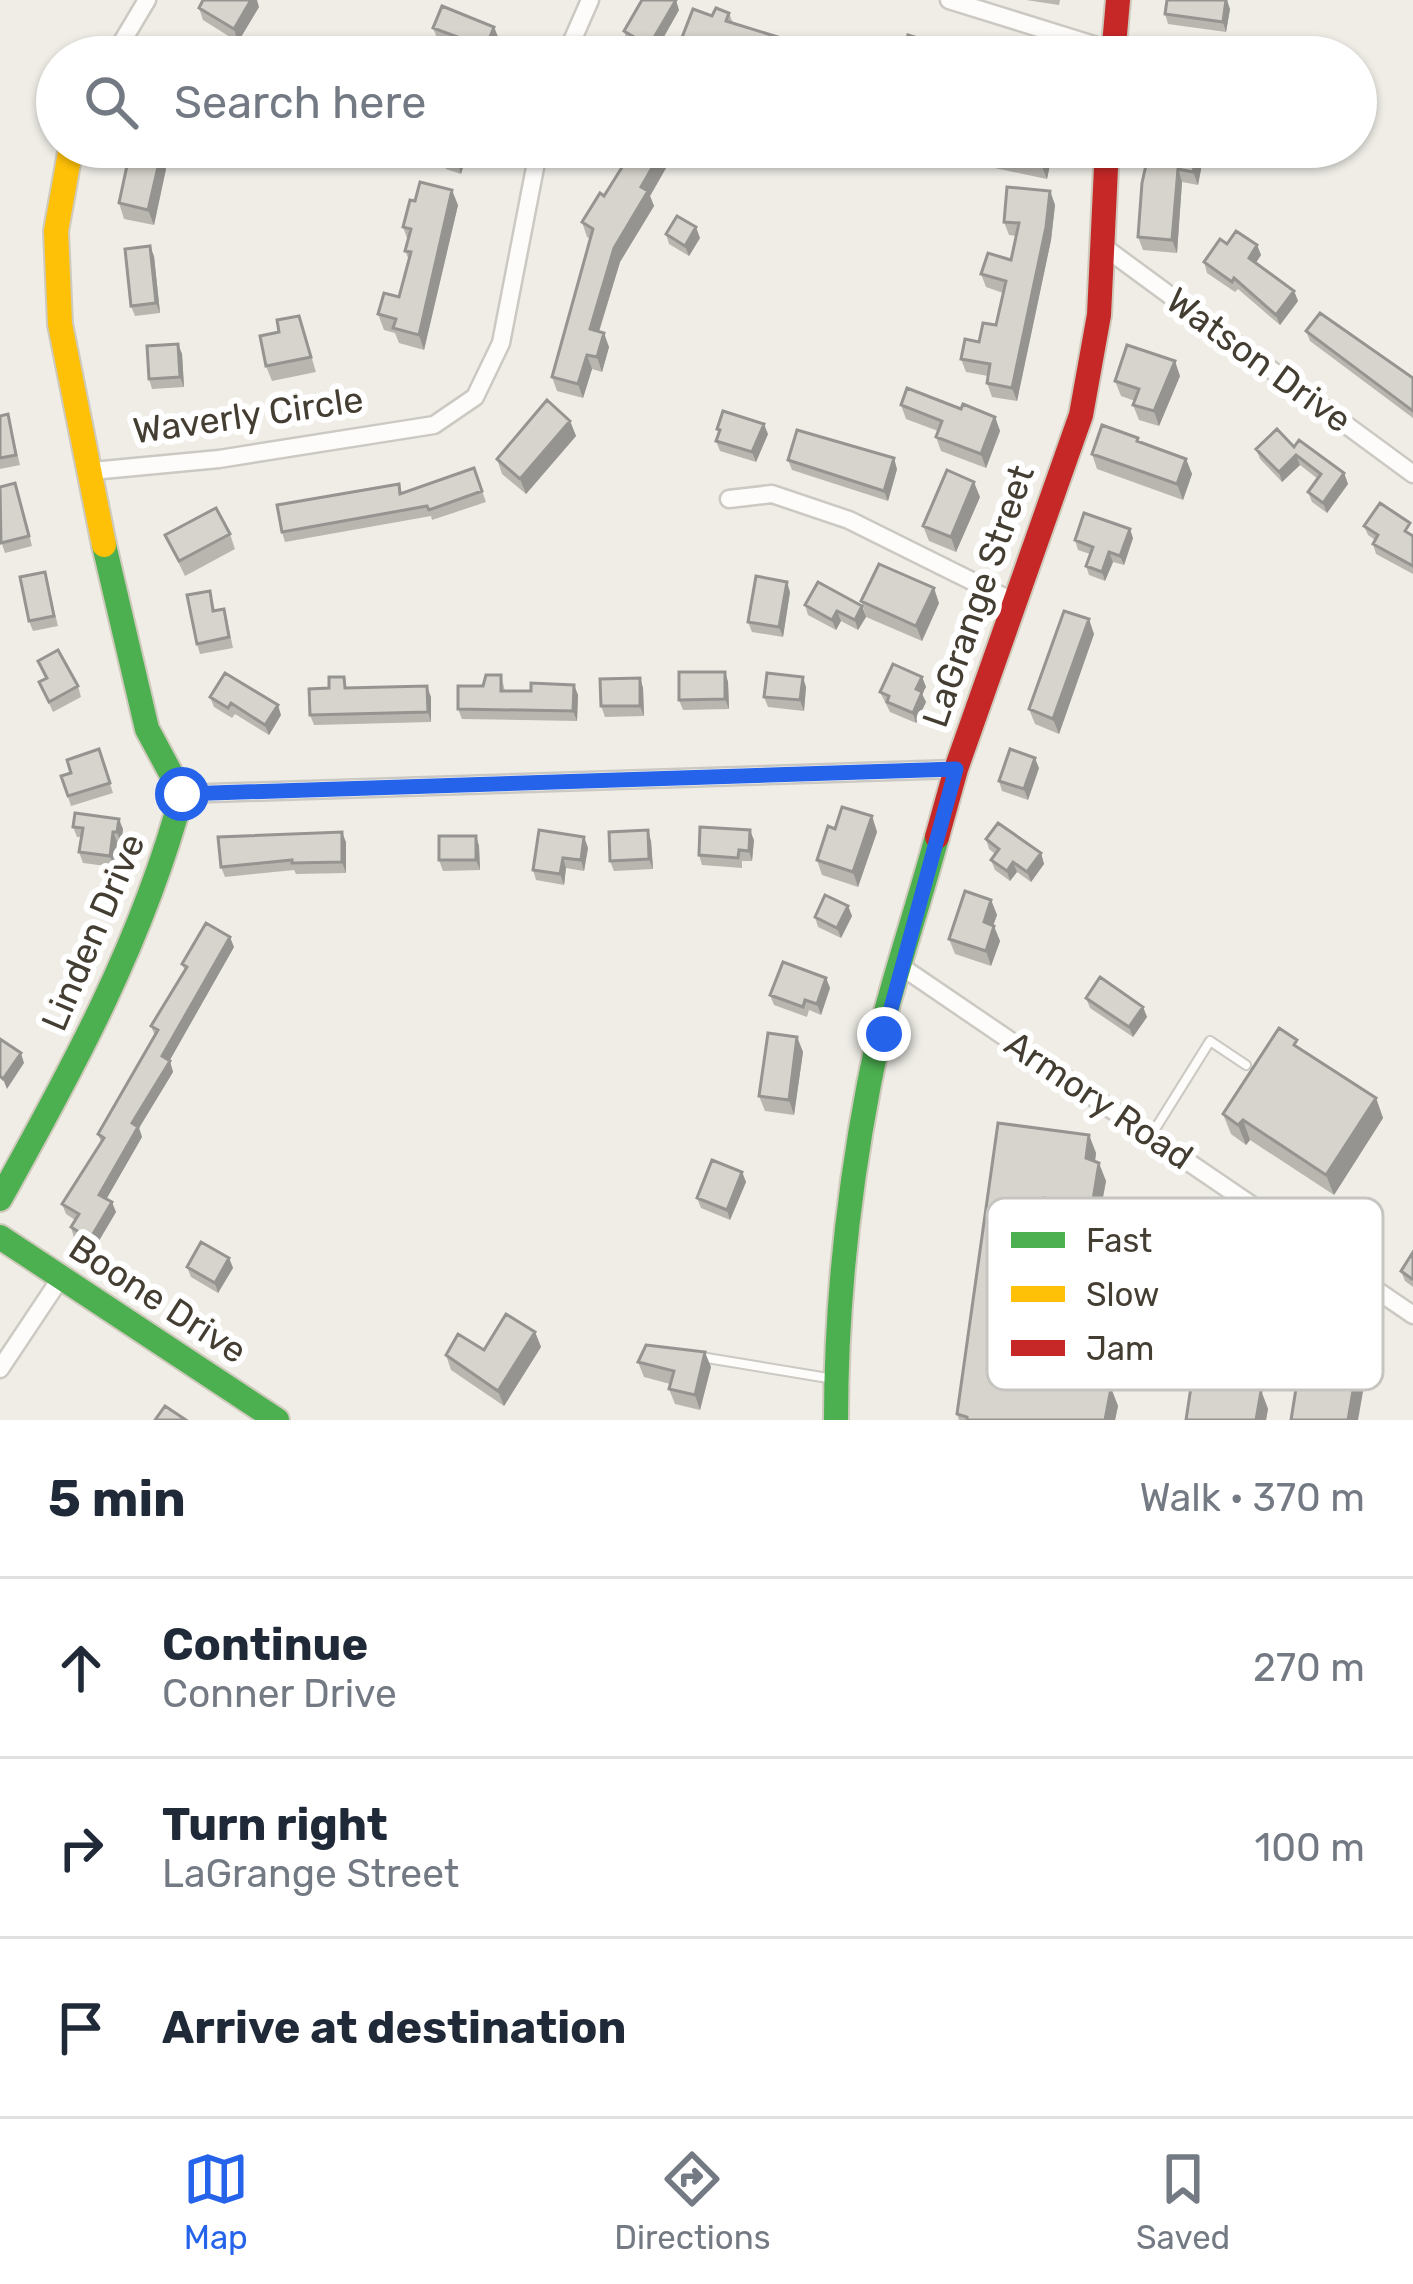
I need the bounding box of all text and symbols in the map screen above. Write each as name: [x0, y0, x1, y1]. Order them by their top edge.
search box: [36, 36, 1377, 168]
icon: search: [78, 69, 144, 135]
text: Search here: [174, 76, 426, 129]
street label: Watson Drive: [1158, 279, 1360, 441]
street label: Waverly Circle: [130, 378, 366, 452]
street label: LaGrange Street: [913, 459, 1043, 733]
route start: [155, 767, 209, 821]
street label: Linden Drive: [32, 827, 154, 1037]
route end: [857, 1007, 911, 1061]
street label: Armory Road: [997, 1021, 1201, 1179]
legend: [987, 1198, 1383, 1390]
text: Fast: [1086, 1221, 1152, 1260]
street label: Boone Drive: [61, 1226, 255, 1372]
text: Slow: [1086, 1275, 1160, 1314]
text: Jam: [1086, 1329, 1154, 1368]
text: 5 min: [48, 1468, 186, 1529]
text: Walk · 370 m: [1139, 1475, 1365, 1521]
text: Continue: [162, 1618, 368, 1671]
icon: ahead: [48, 1635, 114, 1701]
text: 270 m: [1253, 1645, 1365, 1691]
text: Conner Drive: [162, 1671, 397, 1717]
text: Turn right: [162, 1798, 388, 1851]
icon: right: [48, 1815, 114, 1881]
text: 100 m: [1255, 1825, 1365, 1871]
text: LaGrange Street: [162, 1851, 459, 1897]
icon: arrive: [48, 1995, 114, 2061]
text: Arrive at destination: [162, 2001, 627, 2054]
tab: Map: [183, 2146, 249, 2257]
tab: Directions: [614, 2146, 771, 2257]
tab: Saved: [1136, 2146, 1230, 2257]

